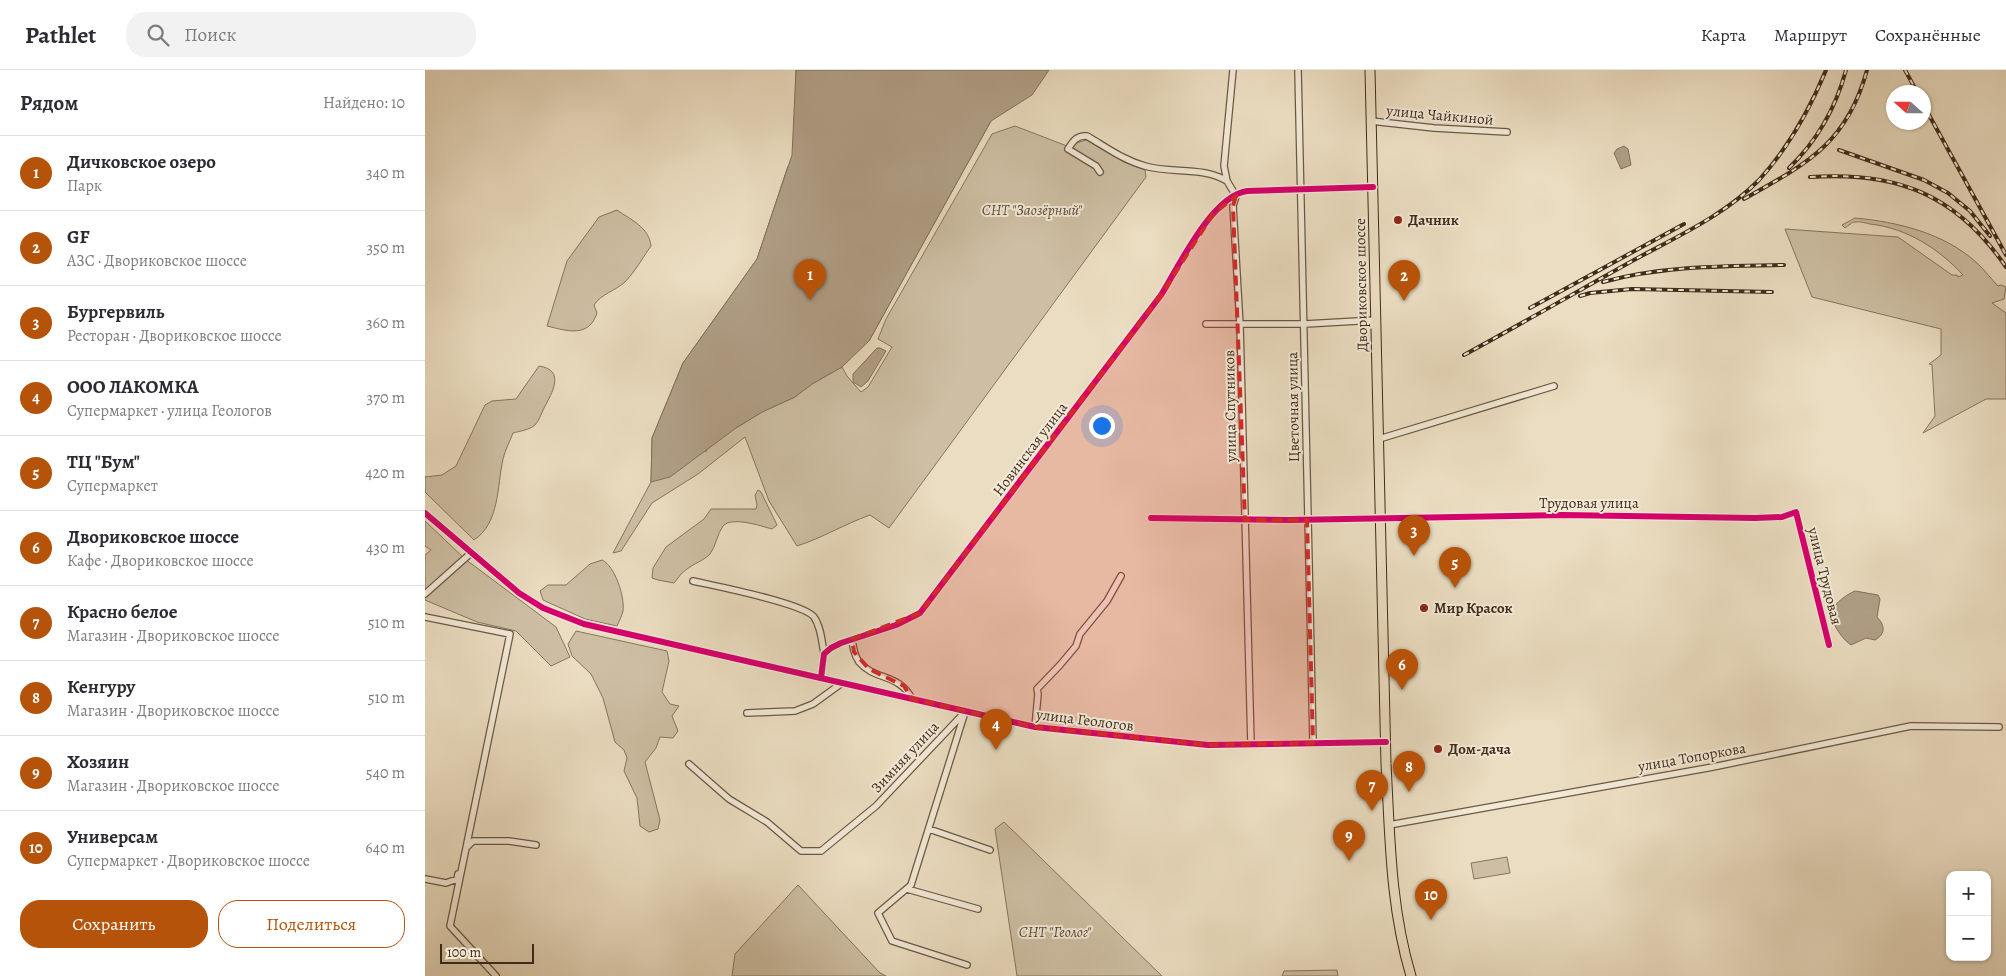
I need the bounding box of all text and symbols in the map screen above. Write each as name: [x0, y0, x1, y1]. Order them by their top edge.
search box: [126, 12, 476, 57]
text: Pathlet: [25, 19, 96, 51]
icon: search: [144, 21, 172, 49]
text: Поиск: [184, 22, 236, 48]
text: Карта: [1701, 23, 1746, 47]
text: Маршрут: [1774, 23, 1847, 47]
text: Сохранённые: [1875, 23, 1981, 47]
north arrow: [1886, 85, 1931, 130]
text: Рядом: [20, 89, 78, 117]
text: Найдено: 10: [323, 92, 405, 114]
street label: улица Чайкиной: [1385, 100, 1495, 130]
text: Дичковское озеро: [67, 149, 216, 175]
text: 1: [33, 162, 39, 184]
text: 340 m: [366, 162, 405, 184]
text: Парк: [67, 175, 102, 197]
park label: СНТ "Заозёрный": [982, 200, 1083, 220]
place label: Дачник: [1408, 210, 1459, 230]
marker: Дачник: [1392, 214, 1404, 226]
street label: Двориковское шоссе: [1350, 218, 1372, 352]
text: GF: [67, 224, 90, 250]
text: 2: [32, 237, 40, 259]
text: 350 m: [366, 237, 405, 259]
text: АЗС · Двориковское шоссе: [67, 250, 247, 272]
pin: 1: [794, 259, 826, 300]
pin: 2: [1388, 260, 1420, 301]
text: Бургервиль: [67, 299, 164, 325]
text: 3: [33, 312, 39, 334]
text: 360 m: [366, 312, 405, 334]
text: Ресторан · Двориковское шоссе: [67, 325, 282, 347]
street label: улица Спутников: [1219, 350, 1241, 463]
street label: Цветочная улица: [1282, 352, 1304, 462]
text: ООО ЛАКОМКА: [67, 374, 199, 400]
text: 4: [32, 387, 40, 409]
text: 370 m: [367, 387, 405, 409]
street label: Новинская улица: [988, 398, 1072, 500]
text: Супермаркет · улица Геологов: [67, 400, 272, 422]
your location: [1089, 413, 1115, 439]
text: ТЦ "Бум": [67, 449, 140, 475]
text: 5: [33, 462, 39, 484]
text: 420 m: [365, 462, 405, 484]
text: Супермаркет: [67, 475, 158, 497]
street label: Трудовая улица: [1539, 493, 1639, 513]
pin: 3: [1398, 515, 1430, 556]
text: Двориковское шоссе: [67, 524, 239, 550]
street label: улица Трудовая: [1803, 524, 1847, 627]
text: 6: [32, 537, 40, 559]
text: 430 m: [366, 537, 405, 559]
pin: 5: [1439, 547, 1471, 588]
text: Кафе · Двориковское шоссе: [67, 550, 254, 572]
place label: Мир Красок: [1434, 598, 1513, 618]
text: Красно белое: [67, 599, 177, 625]
marker: Мир Красок: [1418, 602, 1430, 614]
text: 7: [33, 612, 39, 634]
text: 510 m: [368, 612, 405, 634]
text: Магазин · Двориковское шоссе: [67, 625, 280, 647]
pin: 6: [1386, 649, 1418, 690]
text: Кенгуру: [67, 674, 135, 700]
text: 8: [32, 687, 40, 709]
text: 510 m: [368, 687, 405, 709]
text: Магазин · Двориковское шоссе: [67, 700, 280, 722]
street label: улица Геологов: [1034, 704, 1135, 736]
pin: 4: [980, 709, 1012, 750]
street label: Зимняя улица: [867, 717, 943, 797]
street label: улица Топоркова: [1635, 738, 1748, 777]
place label: Дом-дача: [1448, 739, 1512, 759]
marker: Дом-дача: [1432, 743, 1444, 755]
text: Хозяин: [67, 749, 129, 775]
pin: 8: [1393, 751, 1425, 792]
text: 9: [32, 762, 40, 784]
text: 540 m: [366, 762, 405, 784]
pin: 7: [1356, 770, 1388, 811]
text: Магазин · Двориковское шоссе: [67, 775, 280, 797]
pin: 9: [1333, 820, 1365, 861]
text: Универсам: [67, 824, 158, 850]
text: 10: [29, 837, 43, 859]
text: 640 m: [365, 837, 405, 859]
text: Супермаркет · Двориковское шоссе: [67, 850, 310, 872]
map controls: [1946, 871, 1991, 961]
button: +: [1946, 871, 1991, 916]
pin: 10: [1415, 879, 1447, 920]
button: Сохранить: [20, 900, 208, 948]
button: Поделиться: [218, 900, 405, 948]
button: −: [1946, 916, 1991, 961]
park label: СНТ "Геолог": [1019, 922, 1092, 942]
scale bar: [440, 941, 534, 964]
text: 100 m: [447, 943, 481, 962]

